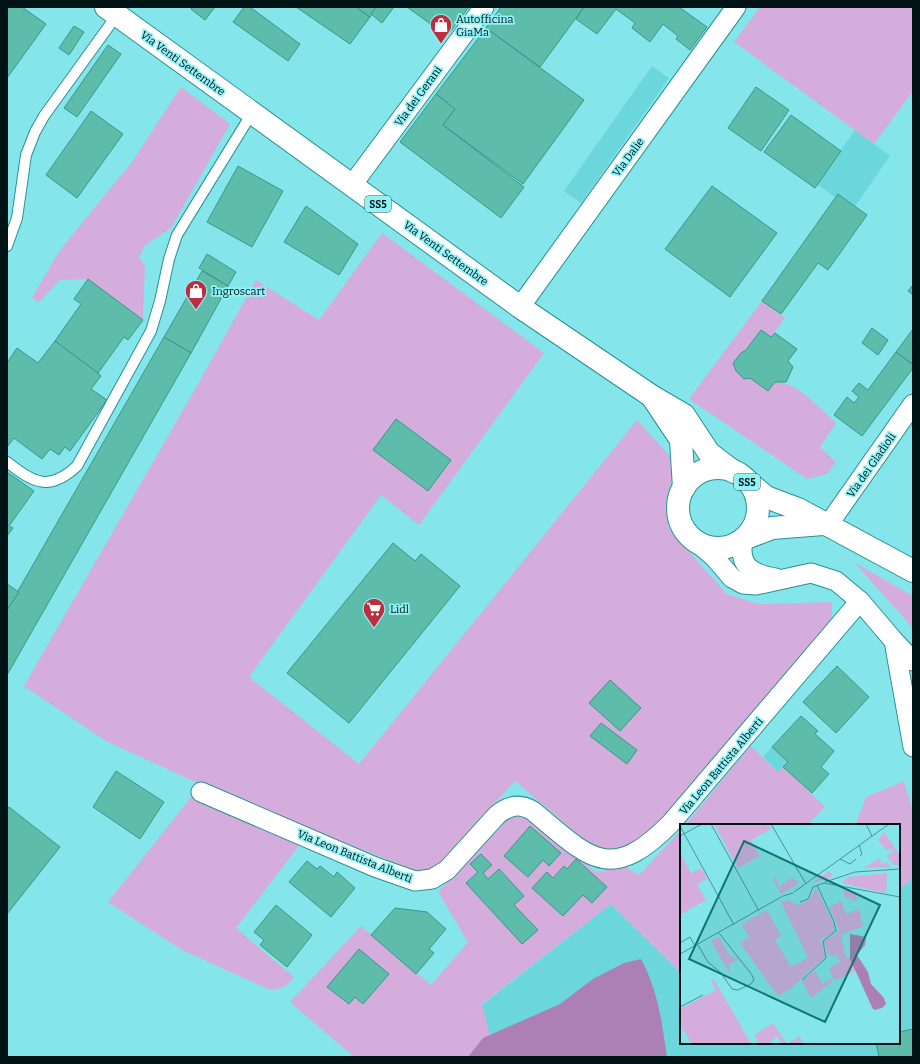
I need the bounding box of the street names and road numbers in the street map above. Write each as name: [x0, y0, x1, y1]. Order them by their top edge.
street label: Via Venti Settembre: [138, 28, 228, 99]
street label: Via dei Gerani: [392, 63, 445, 129]
street label: Via Dalie: [610, 135, 647, 179]
road number: SS5: [365, 196, 391, 212]
street label: Via Venti Settembre: [401, 218, 491, 289]
street label: Via dei Gladioli: [844, 430, 899, 500]
road number: SS5: [734, 474, 760, 490]
street label: Via Leon Battista Alberti: [677, 715, 766, 817]
street label: Via Leon Battista Alberti: [295, 827, 415, 886]

